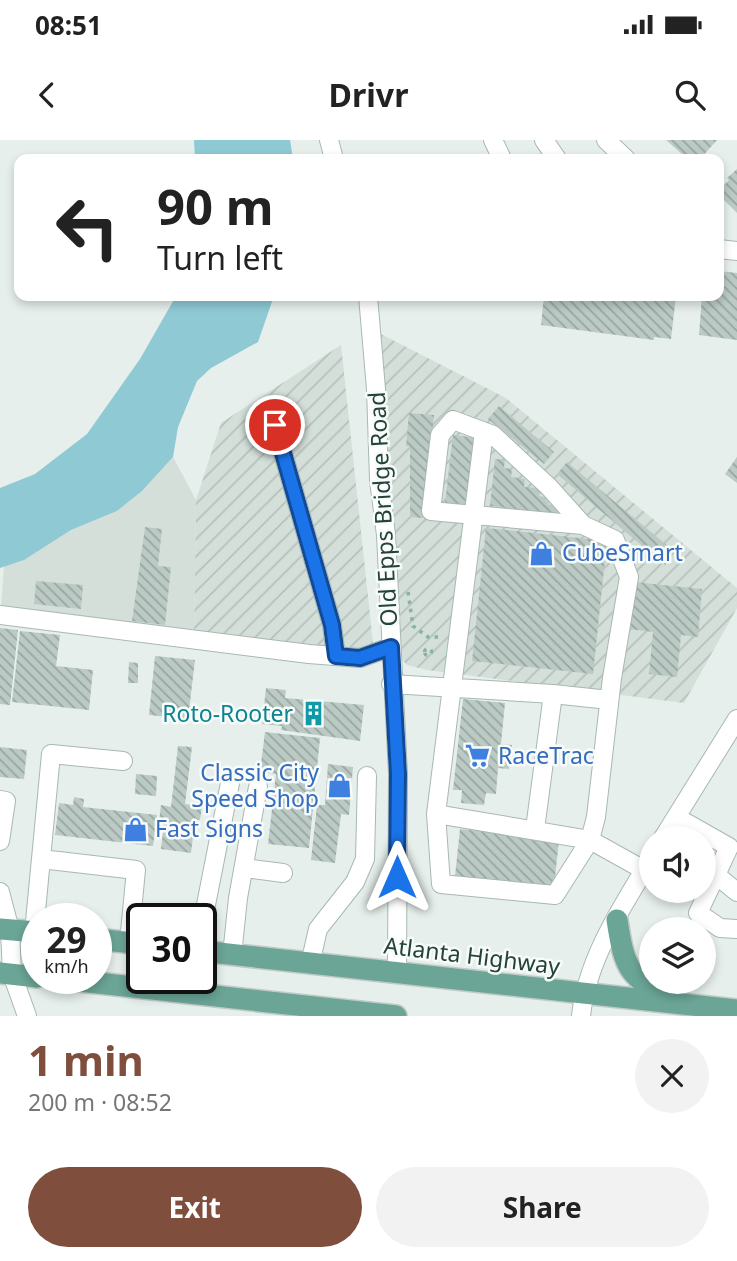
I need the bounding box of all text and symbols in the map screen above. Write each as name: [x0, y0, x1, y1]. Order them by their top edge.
text: 08:51: [35, 7, 102, 43]
text: Drivr: [329, 73, 408, 116]
icon: back: [28, 76, 66, 114]
icon: search: [671, 76, 709, 114]
text: 90 m: [157, 173, 274, 239]
icon: left: [42, 182, 133, 273]
text: Turn left: [157, 236, 283, 279]
street label: Old Epps Bridge Road: [360, 391, 404, 627]
pin: [245, 395, 305, 455]
icon: arrive: [256, 406, 294, 444]
place label: CubeSmart: [562, 536, 683, 568]
shop icon: CubeSmart: [528, 539, 556, 567]
place label: Roto-Rooter: [162, 697, 293, 729]
building icon: Roto-Rooter: [299, 700, 327, 728]
place label: RaceTrac: [498, 739, 594, 771]
supermarket icon: RaceTrac: [464, 742, 492, 770]
place label: Classic City Speed Shop: [191, 756, 319, 814]
shop icon: Classic City Speed Shop: [325, 772, 353, 800]
place label: Fast Signs: [155, 812, 263, 844]
shop icon: Fast Signs: [121, 815, 149, 843]
map controls: [639, 826, 716, 994]
button: sound: [639, 826, 716, 903]
position arrow: [360, 840, 434, 914]
speed limit sign: 30: [126, 903, 217, 994]
text: 29: [46, 916, 87, 963]
button: layers: [639, 917, 716, 994]
street label: Atlanta Highway: [382, 928, 562, 982]
text: km/h: [44, 954, 89, 978]
text: 1 min: [28, 1031, 144, 1088]
button: close: [635, 1039, 709, 1113]
text: 200 m · 08:52: [28, 1086, 172, 1118]
button: Exit: [28, 1167, 362, 1247]
button: Share: [376, 1167, 709, 1247]

